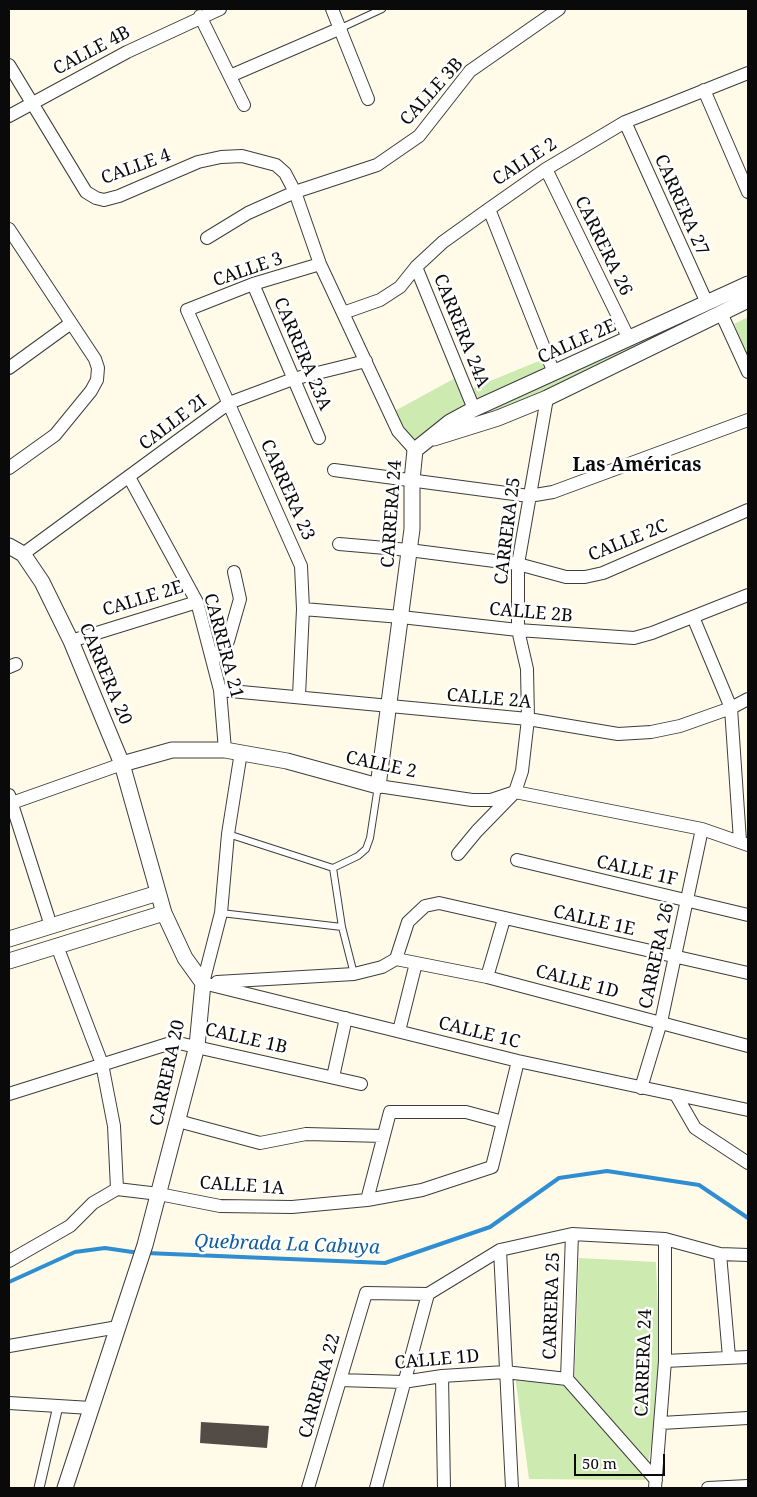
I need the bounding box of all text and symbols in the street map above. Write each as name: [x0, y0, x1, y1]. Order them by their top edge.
street label: CALLE 4B: [50, 22, 134, 80]
street label: CALLE 3B: [396, 54, 468, 130]
street label: CALLE 2: [489, 133, 561, 191]
street label: CALLE 4: [98, 145, 174, 189]
street label: CARRERA 27: [649, 151, 713, 259]
street label: CARRERA 26: [570, 193, 636, 299]
street label: CALLE 3: [210, 248, 286, 292]
street label: CARRERA 24A: [428, 271, 494, 391]
street label: CARRERA 23A: [269, 294, 335, 414]
street label: CALLE 2E: [535, 315, 619, 369]
street label: CALLE 2I: [135, 391, 211, 455]
street label: CARRERA 23: [255, 436, 319, 544]
district label: Las Américas: [573, 455, 701, 477]
street label: CARRERA 24: [377, 459, 407, 569]
street label: CARRERA 25: [491, 476, 525, 586]
street label: CALLE 2C: [585, 515, 671, 567]
street label: CALLE 2E: [100, 576, 186, 622]
street label: CARRERA 21: [199, 591, 247, 701]
street label: CALLE 2B: [488, 599, 574, 627]
street label: CARRERA 20: [74, 620, 136, 728]
street label: CALLE 2A: [446, 685, 532, 713]
street label: CALLE 2: [343, 747, 419, 783]
street label: CALLE 1F: [594, 851, 680, 891]
street label: CALLE 1E: [551, 901, 637, 941]
street label: CARRERA 26: [635, 901, 679, 1011]
street label: CALLE 1D: [533, 961, 621, 1003]
street label: CALLE 1C: [436, 1012, 522, 1054]
street label: CARRERA 20: [146, 1018, 190, 1128]
street label: CALLE 1B: [203, 1019, 289, 1059]
street label: CALLE 1A: [199, 1172, 285, 1200]
water label: Quebrada La Cabuya: [194, 1230, 380, 1260]
street label: CARRERA 25: [539, 1252, 565, 1360]
street label: CARRERA 24: [631, 1309, 657, 1417]
street label: CARRERA 22: [295, 1331, 345, 1441]
street label: CALLE 1D: [394, 1346, 480, 1374]
scale bar: [577, 1444, 668, 1476]
text: 50 m: [582, 1453, 617, 1473]

